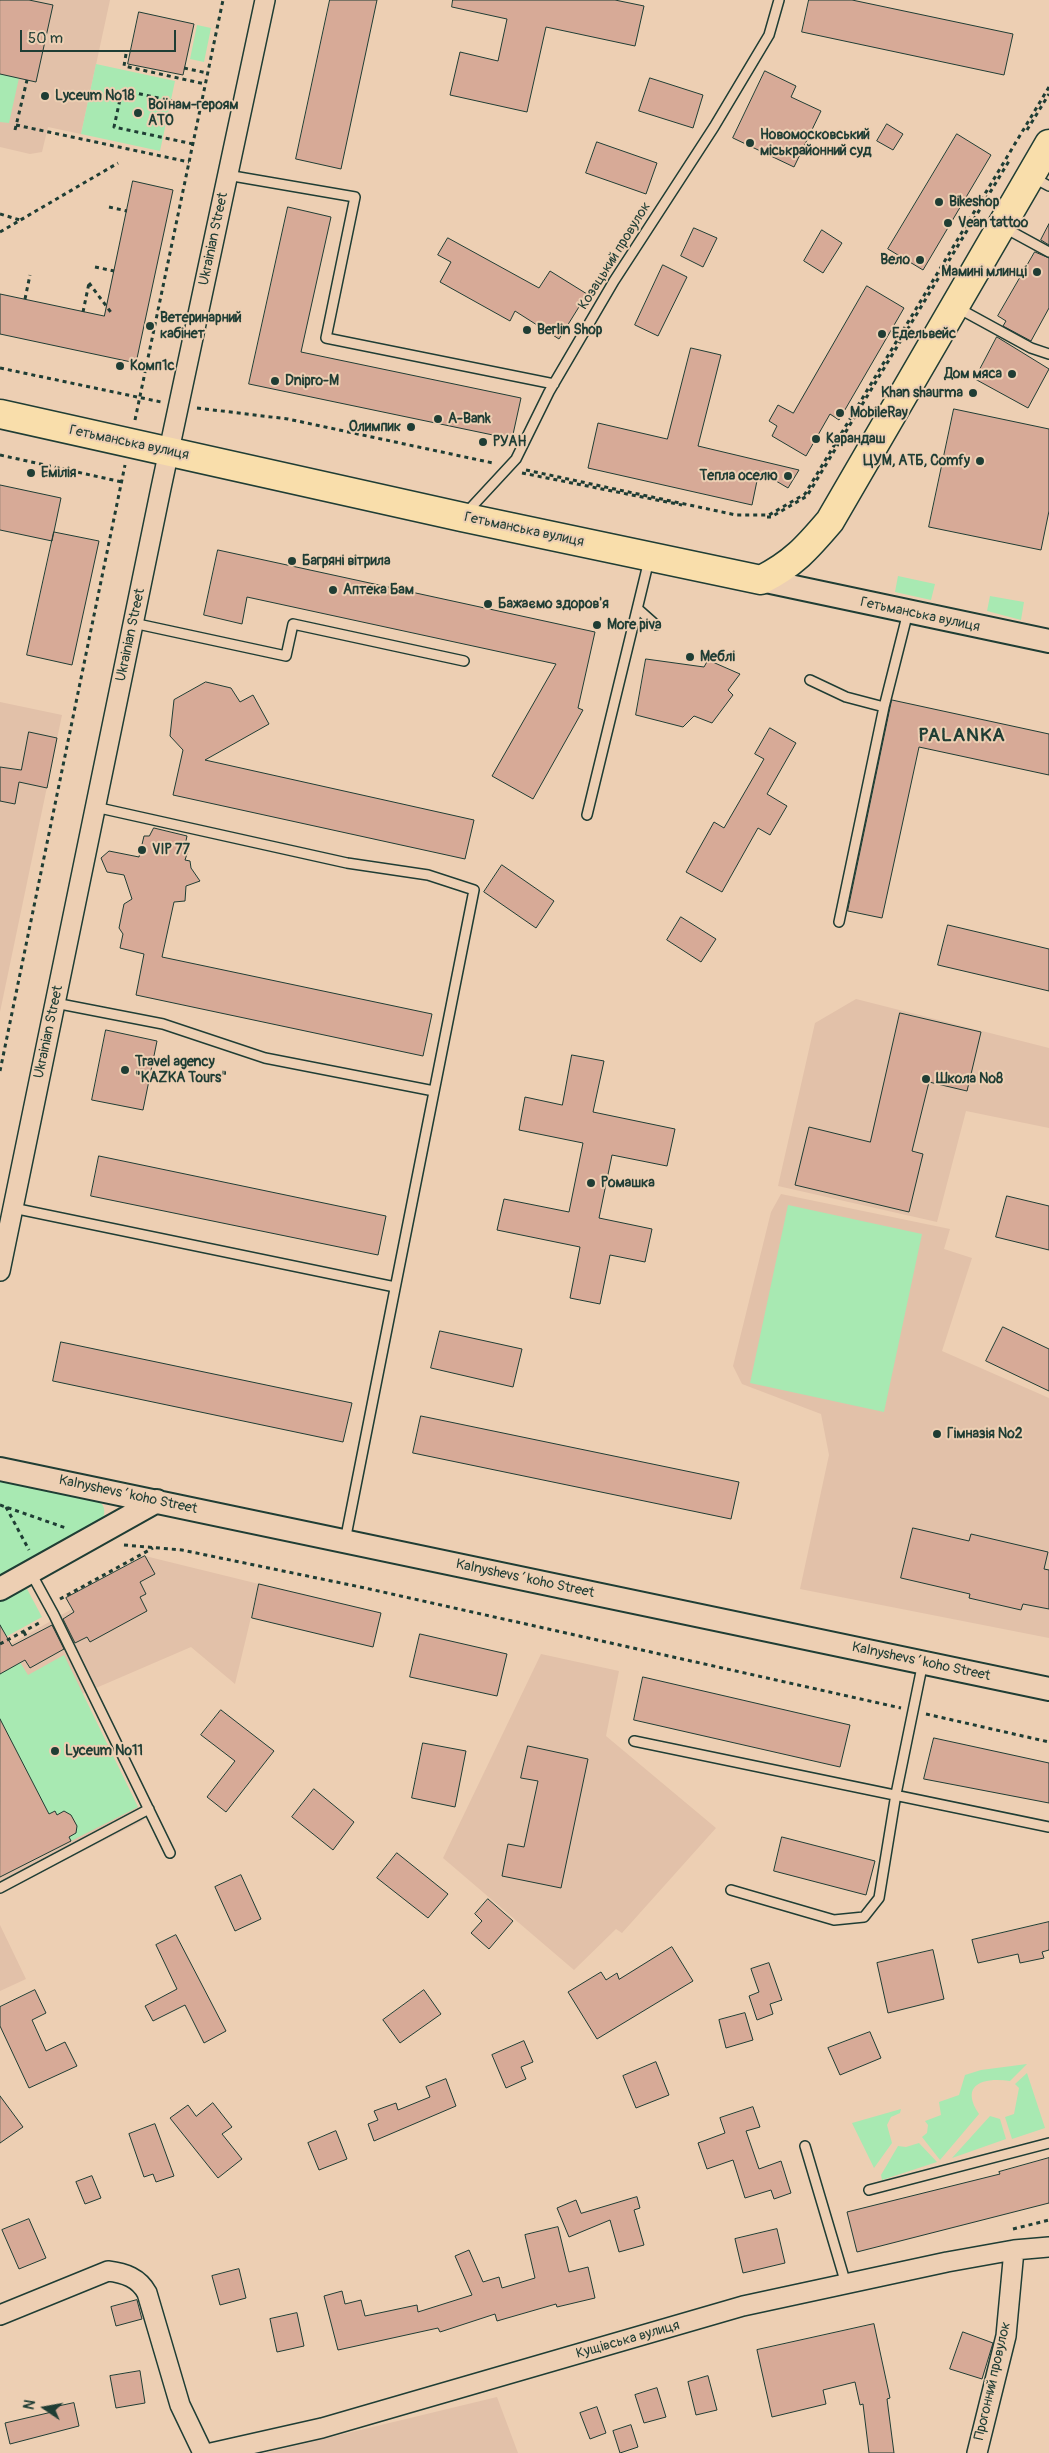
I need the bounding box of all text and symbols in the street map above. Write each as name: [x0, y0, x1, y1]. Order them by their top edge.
scale bar: [22, 20, 179, 52]
text: 50 m: [28, 29, 63, 48]
place label: Lyceum №18: [55, 88, 134, 104]
marker: Lyceum №18: [39, 90, 51, 102]
place label: Воїнам-героям АТО: [148, 97, 238, 130]
marker: Воїнам-героям АТО: [132, 107, 144, 119]
place label: Новомосковський міськрайонний суд: [760, 127, 871, 160]
marker: Новомосковський міськрайонний суд: [744, 137, 756, 149]
street label: Ukrainian Street: [196, 191, 232, 287]
place label: Bikeshop: [949, 194, 999, 210]
marker: Bikeshop: [933, 196, 945, 208]
street label: Козацький провулок: [575, 199, 655, 313]
place label: Vean tattoo: [958, 215, 1028, 231]
marker: Vean tattoo: [942, 217, 954, 229]
place label: Вело: [880, 252, 910, 268]
marker: Вело: [914, 254, 926, 266]
place label: Мамині млинці: [941, 264, 1027, 280]
marker: Мамині млинці: [1031, 266, 1043, 278]
place label: Ветеринарний кабінет: [160, 310, 242, 342]
marker: Ветеринарний кабінет: [144, 320, 156, 332]
place label: Berlin Shop: [537, 322, 602, 338]
marker: Berlin Shop: [521, 324, 533, 336]
place label: Едельвейс: [892, 326, 956, 342]
marker: Едельвейс: [876, 328, 888, 340]
place label: Комп1с: [130, 358, 175, 374]
marker: Комп1с: [114, 360, 126, 372]
place label: Дом мяса: [944, 366, 1002, 382]
marker: Дом мяса: [1006, 368, 1018, 380]
place label: Dnipro-M: [285, 373, 339, 389]
marker: Dnipro-M: [269, 375, 281, 387]
place label: Khan shaurma: [881, 385, 963, 401]
marker: Khan shaurma: [967, 387, 979, 399]
place label: MobileRay: [850, 405, 908, 421]
marker: MobileRay: [834, 407, 846, 419]
place label: A-Bank: [448, 411, 491, 427]
marker: A-Bank: [432, 413, 444, 425]
place label: Олимпик: [349, 419, 401, 435]
marker: Олимпик: [405, 421, 417, 433]
street label: Гетьманська вулиця: [68, 422, 190, 464]
place label: Карандаш: [826, 431, 885, 447]
marker: Карандаш: [810, 433, 822, 445]
place label: РУАН: [493, 434, 526, 450]
marker: РУАН: [477, 436, 489, 448]
place label: ЦУМ, АТБ, Comfy: [863, 453, 970, 469]
marker: ЦУМ, АТБ, Comfy: [974, 455, 986, 467]
place label: Емілія: [41, 465, 76, 481]
marker: Емілія: [25, 467, 37, 479]
place label: Тепла оселю: [699, 468, 778, 484]
marker: Тепла оселю: [782, 470, 794, 482]
street label: Гетьманська вулиця: [463, 509, 585, 551]
place label: Багряні вітрила: [302, 553, 390, 569]
marker: Багряні вітрила: [286, 555, 298, 567]
place label: Аптека Бам: [343, 582, 414, 598]
marker: Аптека Бам: [327, 584, 339, 596]
street label: Ukrainian Street: [113, 587, 149, 683]
street label: Гетьманська вулиця: [859, 594, 981, 636]
place label: Бажаємо здоров'я: [498, 596, 609, 612]
marker: Бажаємо здоров'я: [482, 598, 494, 610]
place label: More piva: [607, 617, 662, 633]
marker: More piva: [591, 619, 603, 631]
place label: Меблі: [700, 649, 735, 665]
marker: Меблі: [684, 651, 696, 663]
district label: PALANKA: [917, 725, 1007, 747]
place label: VIP 77: [152, 842, 190, 858]
marker: VIP 77: [136, 844, 148, 856]
street label: Ukrainian Street: [31, 984, 67, 1080]
place label: Travel agency "KAZKA Tours": [135, 1054, 227, 1086]
marker: Travel agency "KAZKA Tours": [119, 1064, 131, 1076]
place label: Школа №8: [936, 1071, 1003, 1087]
marker: Школа №8: [920, 1073, 932, 1085]
place label: Ромашка: [601, 1175, 655, 1191]
marker: Ромашка: [585, 1177, 597, 1189]
place label: Гімназія №2: [947, 1426, 1023, 1442]
marker: Гімназія №2: [931, 1428, 943, 1440]
street label: Kalnyshevsʹkoho Street: [57, 1472, 199, 1518]
street label: Kalnyshevsʹkoho Street: [454, 1556, 596, 1602]
street label: Kalnyshevsʹkoho Street: [850, 1639, 992, 1685]
place label: Lyceum №11: [65, 1743, 143, 1759]
marker: Lyceum №11: [49, 1745, 61, 1757]
street label: Кущівська вулиця: [574, 2317, 682, 2363]
street label: Прогонний провулок: [971, 2320, 1015, 2442]
north arrow: [20, 2383, 70, 2433]
text: N: [21, 2398, 39, 2411]

